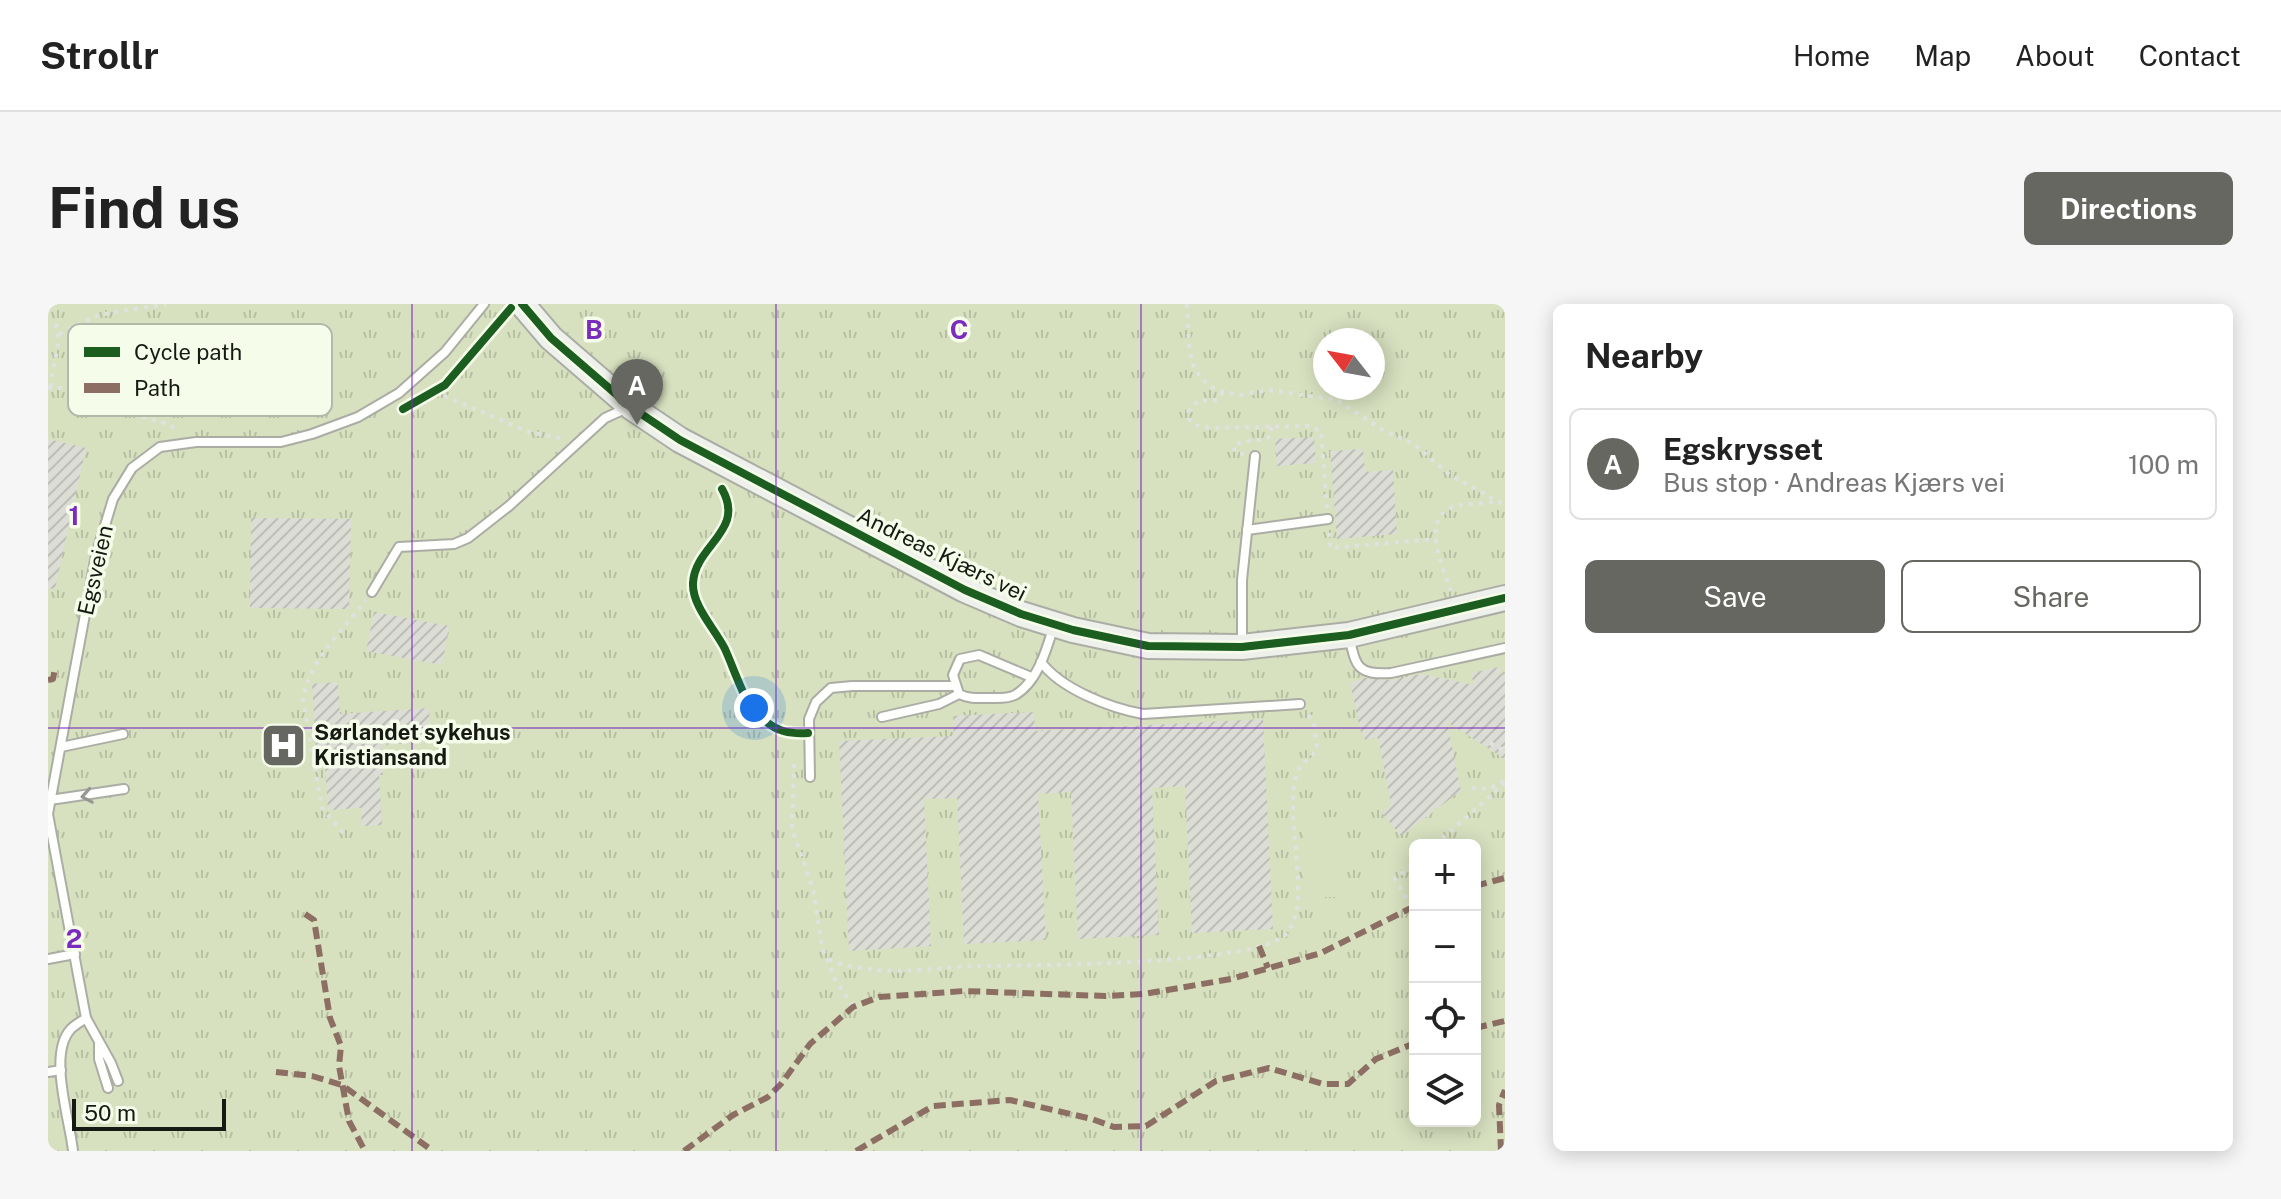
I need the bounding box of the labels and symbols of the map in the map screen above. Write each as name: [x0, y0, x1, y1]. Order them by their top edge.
text: B: [585, 314, 603, 345]
text: C: [950, 314, 968, 345]
legend: [68, 324, 332, 416]
north arrow: [1313, 328, 1385, 400]
text: Cycle path: [134, 339, 242, 365]
pin: A: [611, 359, 663, 425]
text: Path: [134, 375, 181, 401]
text: 1: [68, 500, 80, 531]
street label: Andreas Kjærs vei: [853, 502, 1031, 606]
street label: Egsveien: [72, 522, 118, 618]
your location: [734, 688, 774, 728]
place label: Sørlandet sykehus Kristiansand: [314, 719, 511, 770]
hospital icon: Sørlandet sykehus Kristiansand: [259, 721, 307, 769]
one-way arrow: [80, 786, 94, 803]
text: 2: [66, 923, 82, 954]
scale bar: [72, 1095, 226, 1131]

